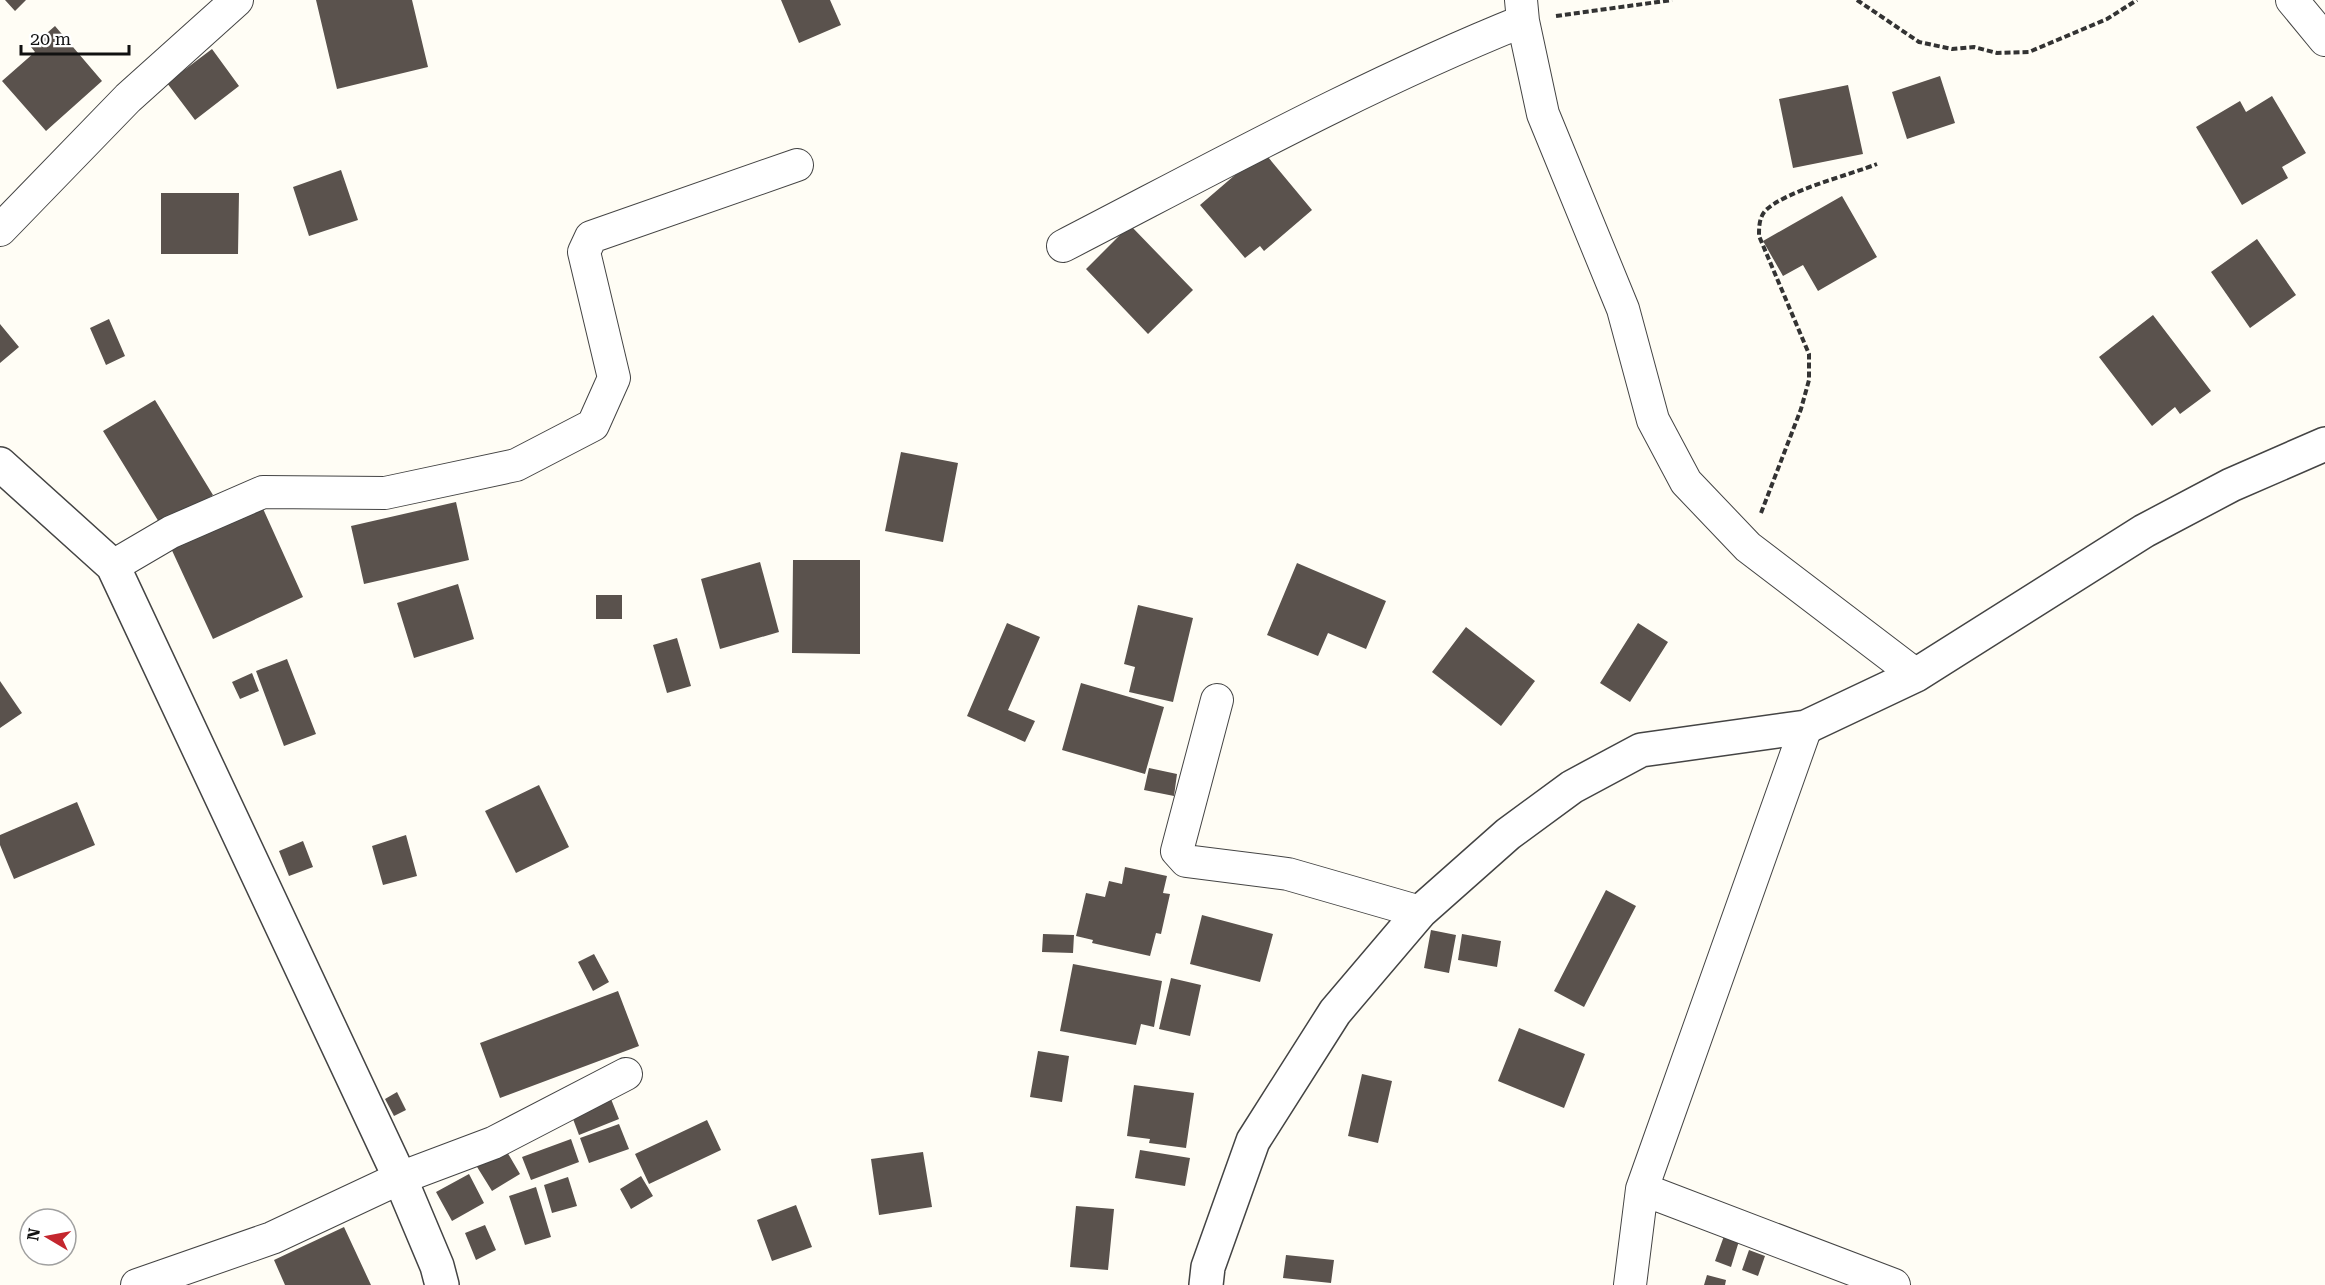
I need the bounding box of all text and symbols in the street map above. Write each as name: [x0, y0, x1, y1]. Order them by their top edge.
scale bar: [21, 18, 129, 56]
text: 20 m: [30, 28, 71, 49]
north arrow: [18, 1207, 78, 1267]
text: N: [23, 1227, 44, 1242]

